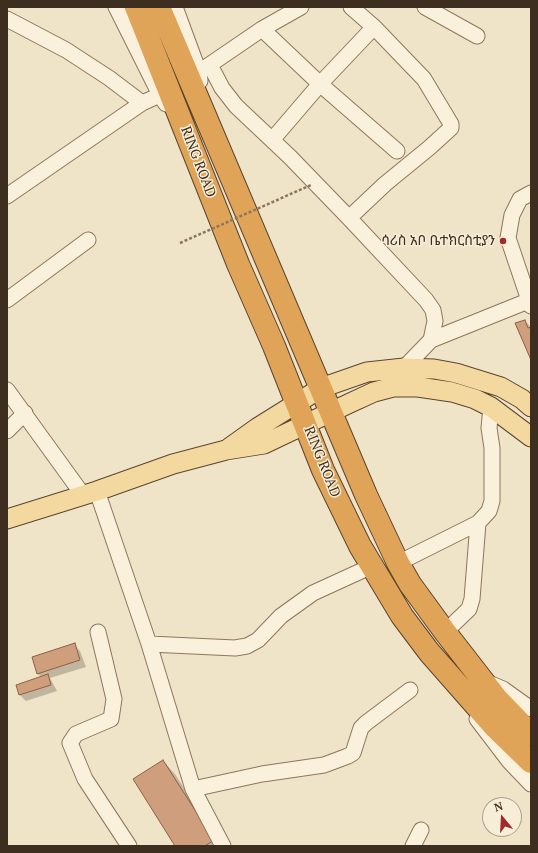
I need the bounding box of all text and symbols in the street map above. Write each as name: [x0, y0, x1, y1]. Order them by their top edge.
street label: RING ROAD: [177, 124, 219, 200]
place label: ሳሪስ አቦ ቤተክርስቲያን: [381, 233, 495, 249]
marker: ሳሪስ አቦ ቤተክርስቲያን: [498, 236, 508, 246]
street label: RING ROAD: [300, 424, 344, 500]
north arrow: [482, 797, 522, 837]
text: N: [492, 799, 505, 814]

